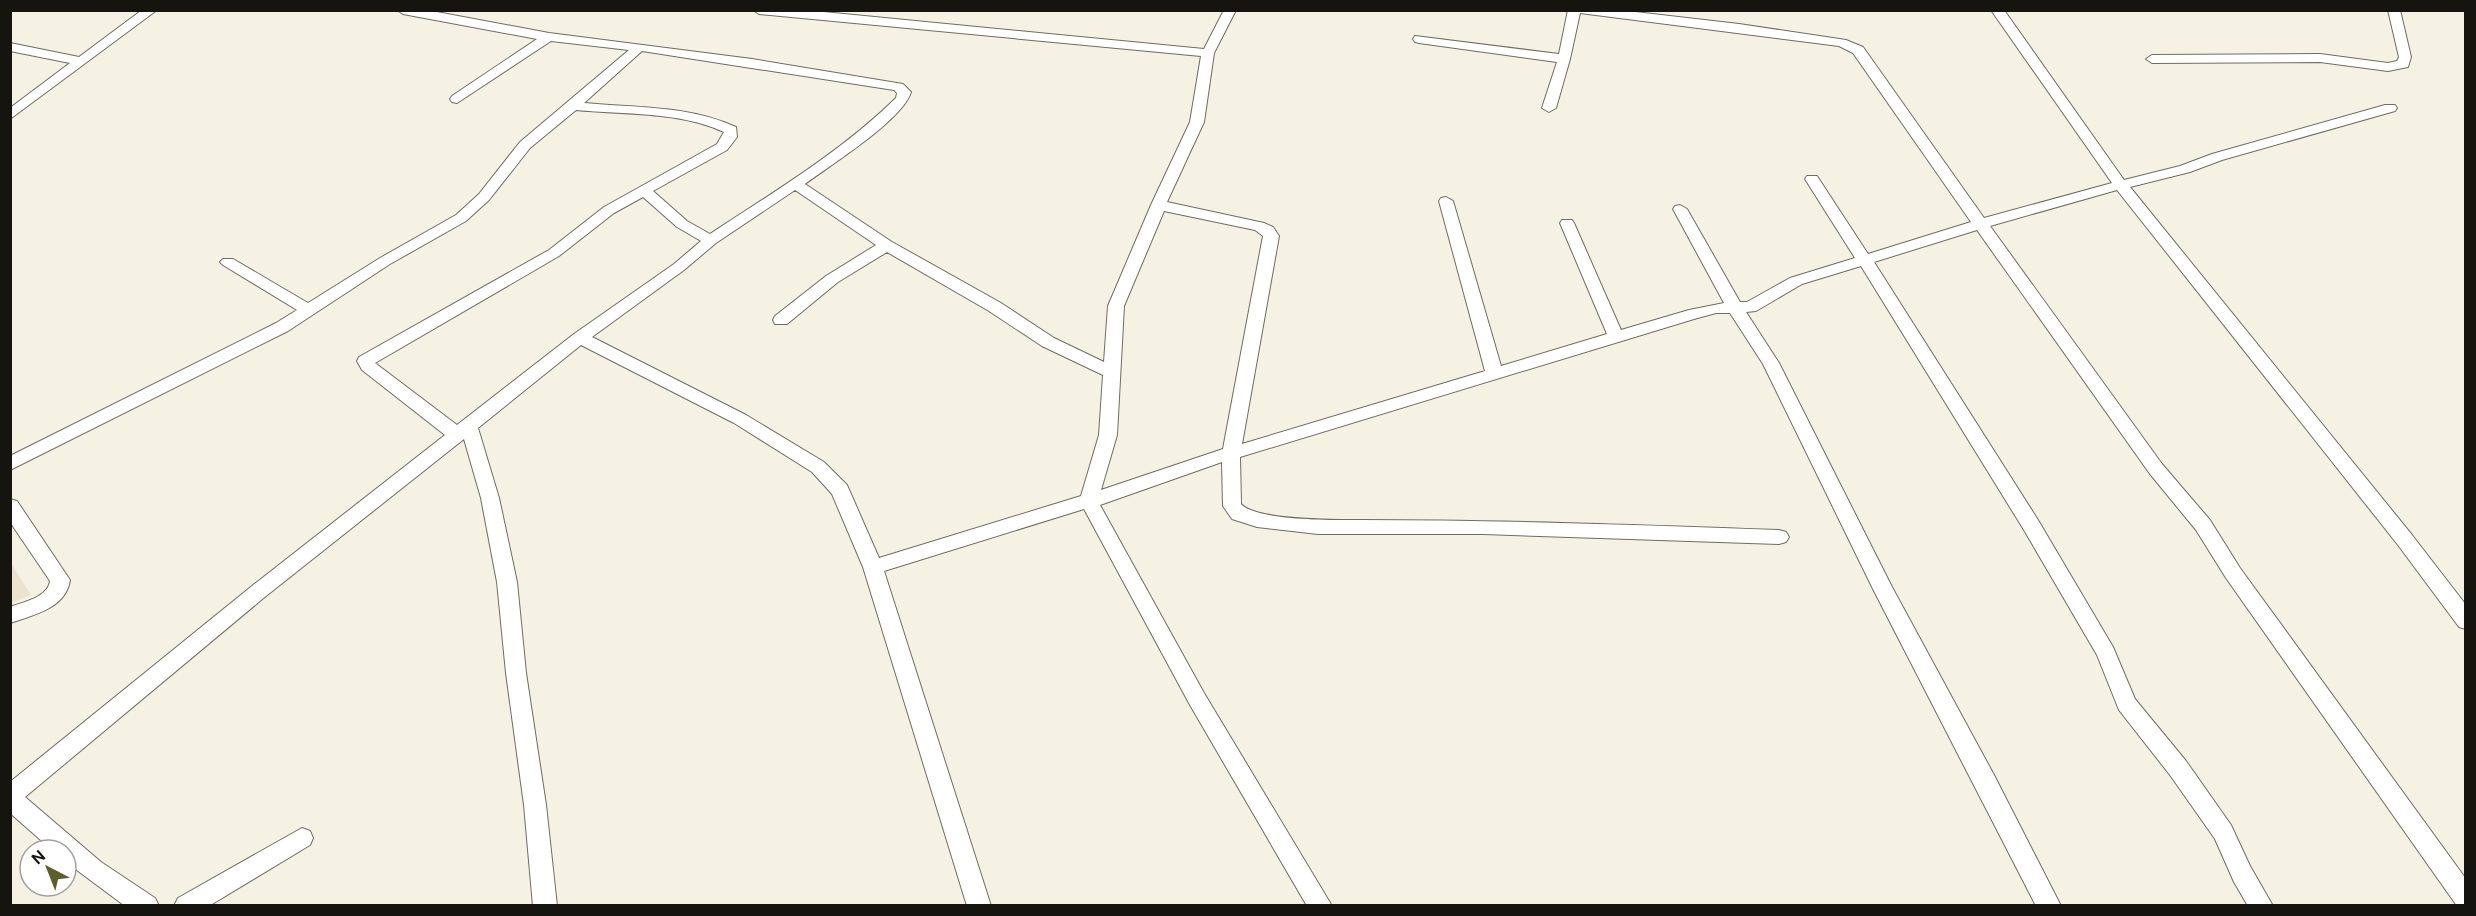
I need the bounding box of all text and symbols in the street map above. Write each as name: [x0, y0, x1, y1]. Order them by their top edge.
north arrow: [18, 838, 78, 898]
text: N: [27, 846, 50, 869]

